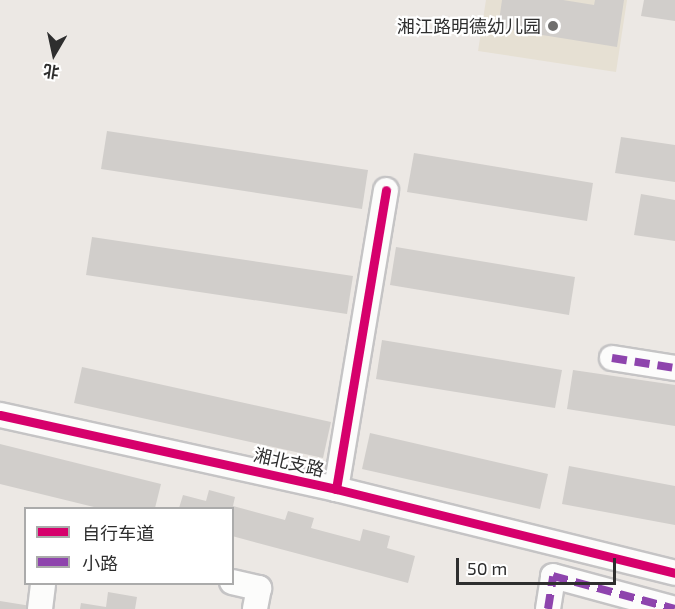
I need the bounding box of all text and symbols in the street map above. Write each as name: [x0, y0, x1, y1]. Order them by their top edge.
place label: 湘江路明德幼儿园: [397, 15, 541, 37]
marker: 湘江路明德幼儿园: [546, 19, 560, 33]
north arrow: [24, 24, 84, 84]
text: 北: [42, 62, 61, 83]
street label: 湘北支路: [251, 443, 327, 481]
legend: [24, 507, 234, 585]
text: 自行车道: [82, 522, 154, 544]
scale bar: [459, 546, 620, 584]
text: 小路: [82, 552, 118, 574]
text: 50 m: [467, 557, 507, 579]

